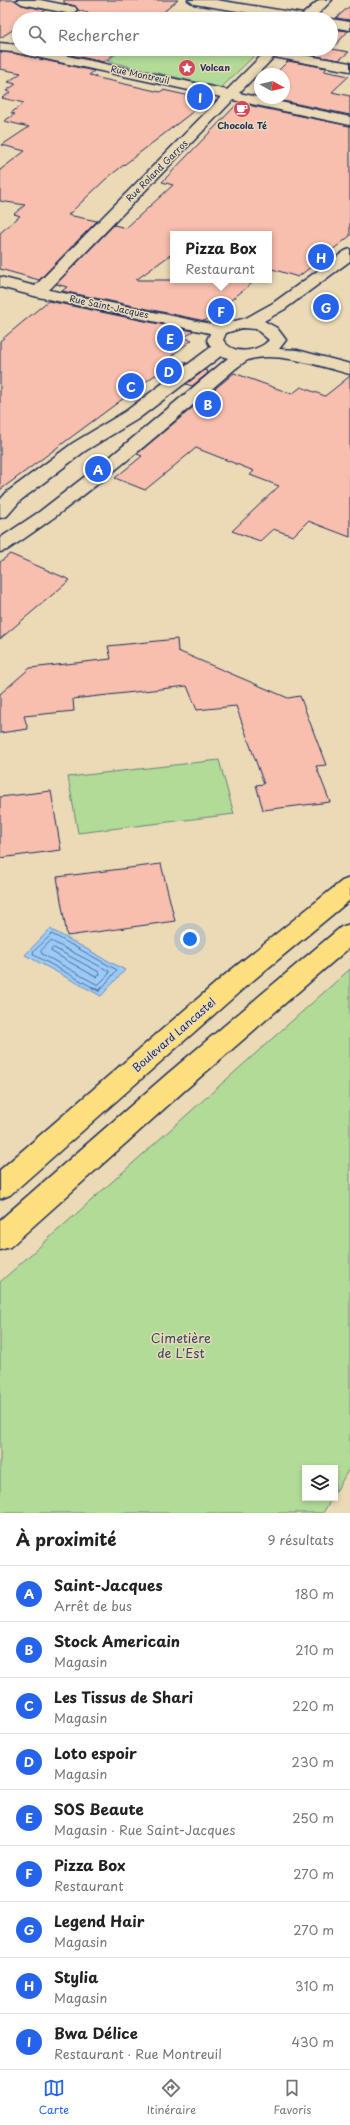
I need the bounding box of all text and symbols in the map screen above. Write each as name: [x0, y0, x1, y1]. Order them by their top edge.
search box: [12, 12, 338, 56]
icon: search: [26, 23, 48, 45]
text: Rechercher: [58, 23, 139, 46]
place icon: Volcan: [177, 58, 197, 78]
place label: Volcan: [200, 60, 230, 74]
street label: Rue Montreuil: [110, 61, 171, 87]
north arrow: [254, 68, 290, 104]
pin: I: [187, 82, 213, 112]
cafe icon: Chocola Té: [232, 99, 252, 119]
place label: Chocola Té: [217, 118, 267, 132]
street label: Rue Roland Garros: [122, 136, 190, 204]
popup: [170, 231, 272, 283]
text: Pizza Box: [185, 236, 257, 259]
pin: H: [308, 242, 334, 272]
text: Restaurant: [185, 259, 255, 278]
street label: Rue Saint-Jacques: [68, 291, 150, 321]
pin: G: [313, 292, 339, 322]
pin: F: [208, 296, 234, 326]
pin: E: [157, 323, 183, 353]
pin: D: [156, 356, 182, 386]
pin: C: [118, 371, 144, 401]
pin: B: [195, 389, 221, 419]
pin: A: [85, 454, 111, 484]
your location: [180, 929, 200, 949]
street label: Boulevard Lancastel: [128, 994, 219, 1076]
park label: Cimetière de L'Est: [151, 1328, 211, 1362]
map controls: [302, 1465, 338, 1501]
button: layers: [302, 1465, 338, 1501]
text: À proximité: [16, 1526, 116, 1552]
text: 9 résultats: [267, 1530, 334, 1549]
text: Saint-Jacques: [54, 1573, 163, 1596]
text: A: [24, 1584, 34, 1603]
text: 180 m: [295, 1584, 334, 1603]
text: Arrêt de bus: [54, 1596, 132, 1615]
text: Stock Americain: [54, 1629, 180, 1652]
text: B: [25, 1640, 33, 1659]
text: 210 m: [295, 1640, 334, 1659]
text: Magasin: [54, 1652, 107, 1671]
text: Les Tissus de Shari: [54, 1685, 193, 1708]
text: C: [24, 1696, 34, 1715]
text: 220 m: [292, 1696, 334, 1715]
text: Magasin: [54, 1708, 107, 1727]
text: Loto espoir: [54, 1741, 137, 1764]
text: D: [24, 1752, 34, 1771]
text: 230 m: [292, 1752, 334, 1771]
text: Magasin: [54, 1764, 107, 1783]
text: SOS Beaute: [54, 1797, 144, 1820]
text: E: [25, 1808, 33, 1827]
text: 250 m: [292, 1808, 334, 1827]
text: Magasin · Rue Saint-Jacques: [54, 1820, 235, 1839]
text: Pizza Box: [54, 1853, 125, 1876]
text: F: [25, 1864, 33, 1883]
text: 270 m: [293, 1864, 334, 1883]
text: Restaurant: [54, 1876, 124, 1895]
text: Legend Hair: [54, 1909, 144, 1932]
text: G: [24, 1920, 34, 1939]
text: 270 m: [293, 1920, 334, 1939]
text: Magasin: [54, 1932, 107, 1951]
text: Stylia: [54, 1965, 98, 1988]
text: H: [24, 1976, 34, 1995]
text: 310 m: [295, 1976, 334, 1995]
text: Magasin: [54, 1988, 107, 2007]
text: Bwa Délice: [54, 2021, 138, 2044]
text: I: [27, 2032, 31, 2051]
text: 430 m: [292, 2032, 334, 2051]
text: Restaurant · Rue Montreuil: [54, 2044, 222, 2063]
tab: Carte: [39, 2077, 69, 2118]
tab: Itinéraire: [147, 2077, 196, 2118]
tab: Favoris: [273, 2077, 311, 2118]

